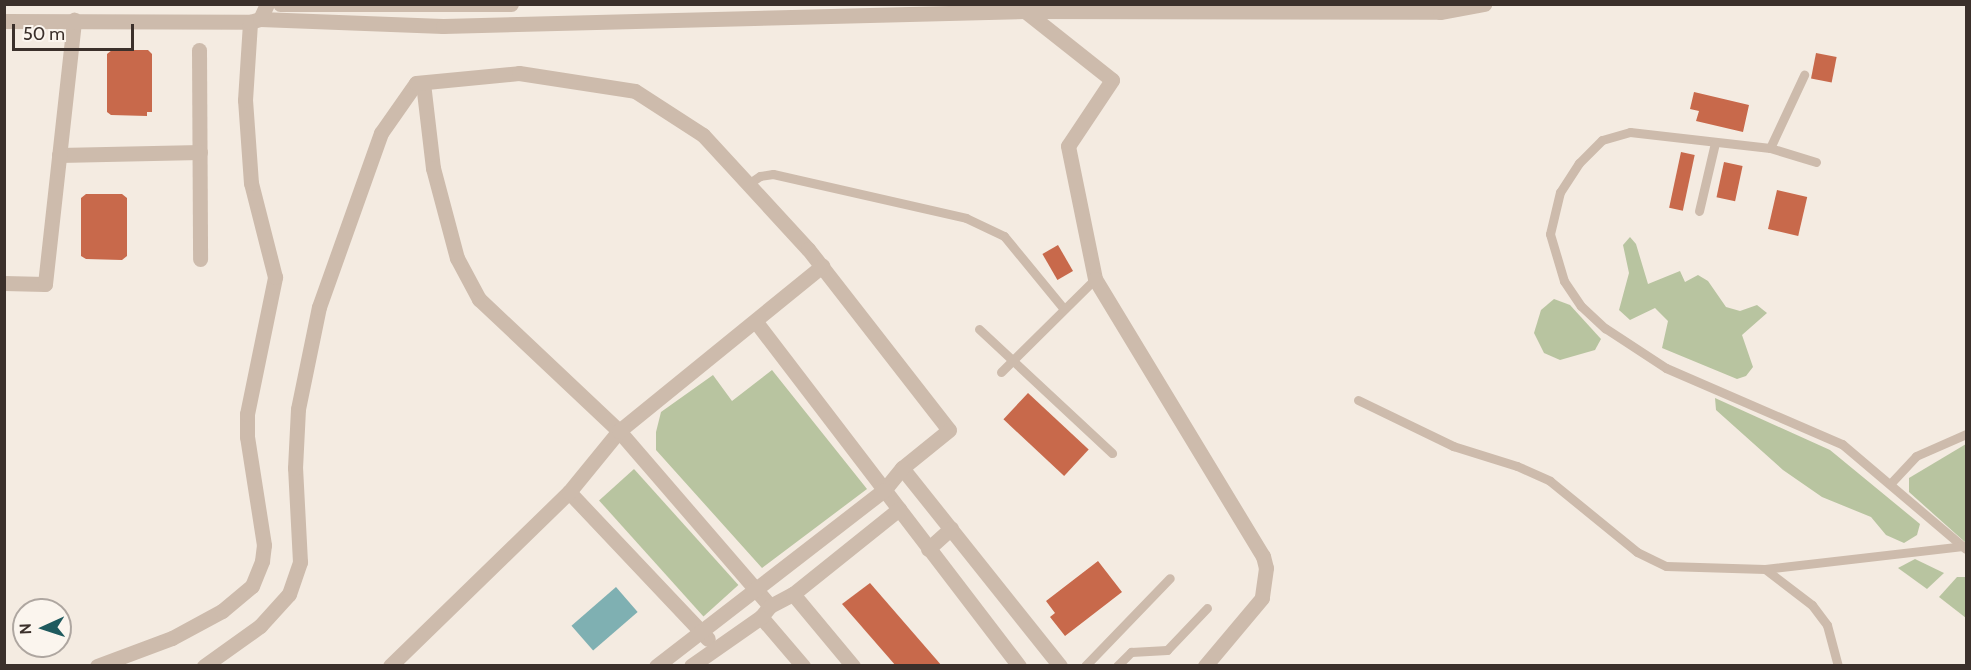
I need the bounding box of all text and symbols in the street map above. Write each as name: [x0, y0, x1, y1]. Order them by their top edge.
scale bar: [15, 12, 136, 50]
text: 50 m: [23, 23, 65, 45]
north arrow: [12, 598, 72, 658]
text: N: [16, 623, 35, 635]

